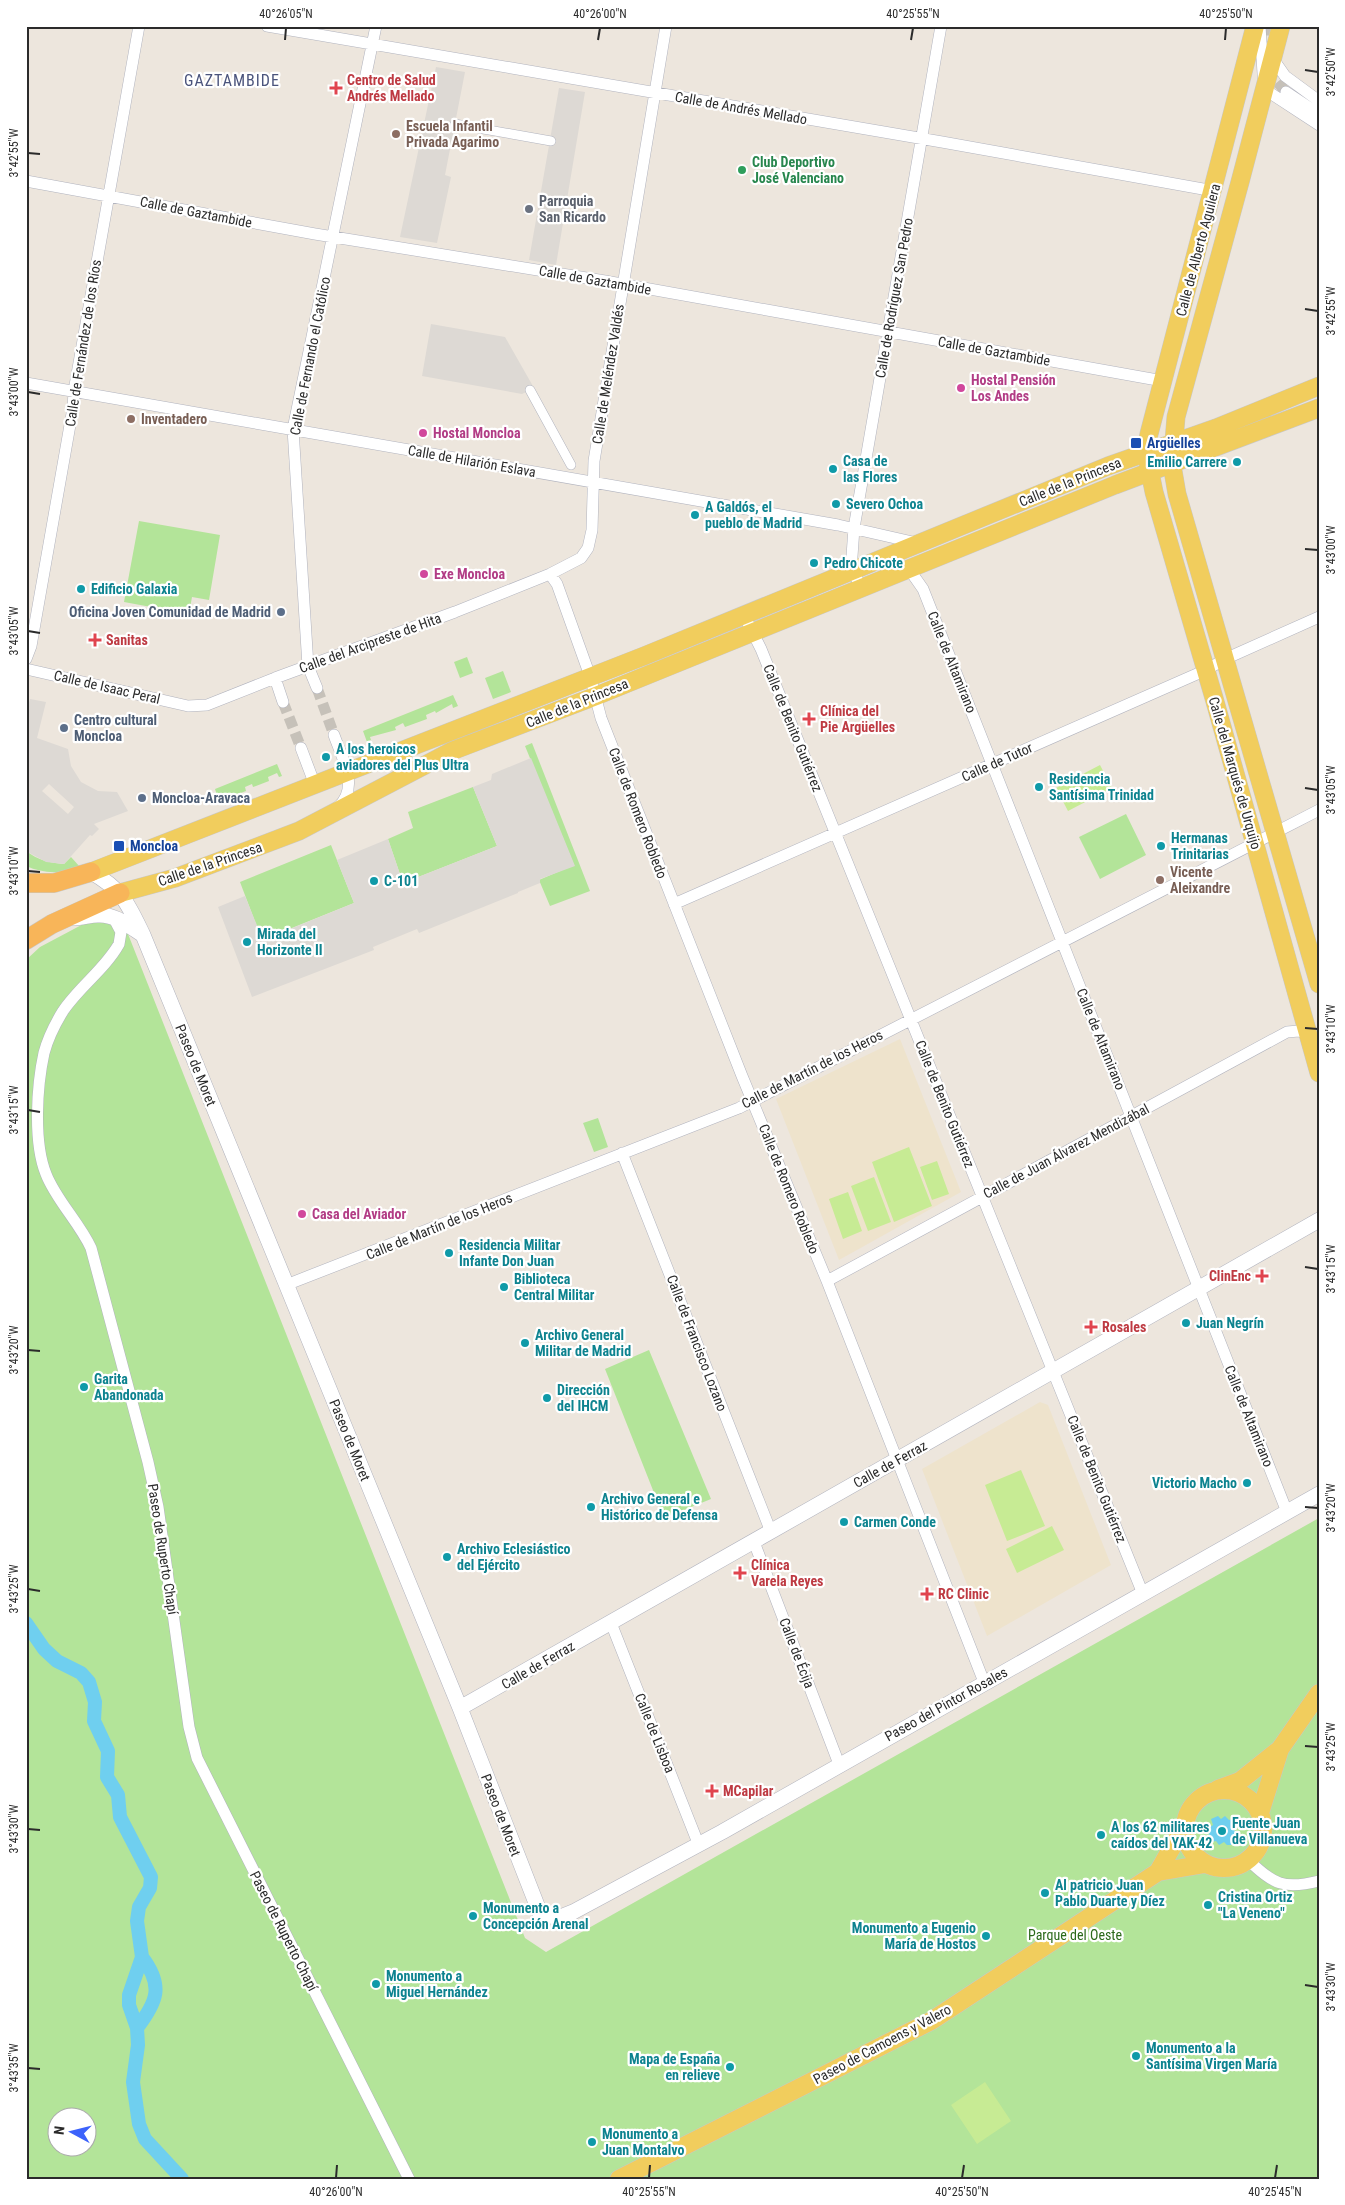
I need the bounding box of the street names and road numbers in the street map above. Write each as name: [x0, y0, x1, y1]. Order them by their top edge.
street label: Calle de Andrés Mellado: [674, 88, 808, 128]
street label: Calle de Alberto Aguilera: [1173, 182, 1223, 318]
street label: Calle de Gaztambide: [139, 193, 254, 231]
street label: Calle de Rodríguez San Pedro: [872, 217, 916, 379]
street label: Calle de Fernández de los Ríos: [62, 258, 104, 428]
street label: Calle de Gaztambide: [538, 262, 653, 298]
street label: Calle de Fernando el Católico: [287, 275, 333, 437]
street label: Calle de Meléndez Valdés: [589, 303, 627, 445]
street label: Calle de Gaztambide: [937, 333, 1052, 369]
street label: Calle de Hilarión Eslava: [407, 442, 537, 480]
street label: Calle de la Princesa: [1017, 454, 1123, 510]
street label: Calle de Altamirano: [924, 609, 980, 715]
street label: Calle del Arcipreste de Hita: [297, 610, 443, 676]
street label: Calle de Benito Gutiérrez: [760, 662, 826, 794]
street label: Calle de Isaac Peral: [52, 667, 162, 707]
street label: Calle de la Princesa: [524, 675, 630, 731]
street label: Calle del Marqués de Urquijo: [1206, 695, 1264, 851]
street label: Calle de Tutor: [959, 739, 1035, 785]
street label: Calle de Romero Robledo: [606, 745, 670, 881]
street label: Calle de la Princesa: [156, 839, 264, 889]
street label: Calle de Altamirano: [1073, 986, 1129, 1092]
street label: Paseo de Moret: [172, 1022, 220, 1108]
street label: Calle de Martín de los Heros: [739, 1026, 885, 1112]
street label: Calle de Benito Gutiérrez: [912, 1038, 978, 1170]
street label: Calle de Juan Álvarez Mendizábal: [980, 1100, 1152, 1202]
street label: Calle de Romero Robledo: [756, 1122, 822, 1256]
street label: Calle de Martín de los Heros: [364, 1189, 514, 1263]
street label: Calle de Francisco Lozano: [664, 1273, 730, 1413]
street label: Calle de Altamirano: [1221, 1363, 1277, 1469]
street label: Paseo de Moret: [326, 1397, 374, 1483]
street label: Calle de Benito Gutiérrez: [1064, 1413, 1130, 1545]
street label: Calle de Ferraz: [850, 1437, 930, 1491]
street label: Paseo de Ruperto Chapí: [145, 1482, 181, 1616]
street label: Calle de Écija: [776, 1615, 819, 1690]
street label: Calle de Ferraz: [499, 1638, 577, 1692]
street label: Paseo del Pintor Rosales: [882, 1664, 1010, 1744]
street label: Calle de Lisboa: [632, 1691, 678, 1775]
street label: Paseo de Moret: [478, 1772, 524, 1858]
street label: Paseo de Ruperto Chapí: [247, 1868, 322, 1994]
street label: Paseo de Camoens y Valero: [810, 2001, 954, 2087]

